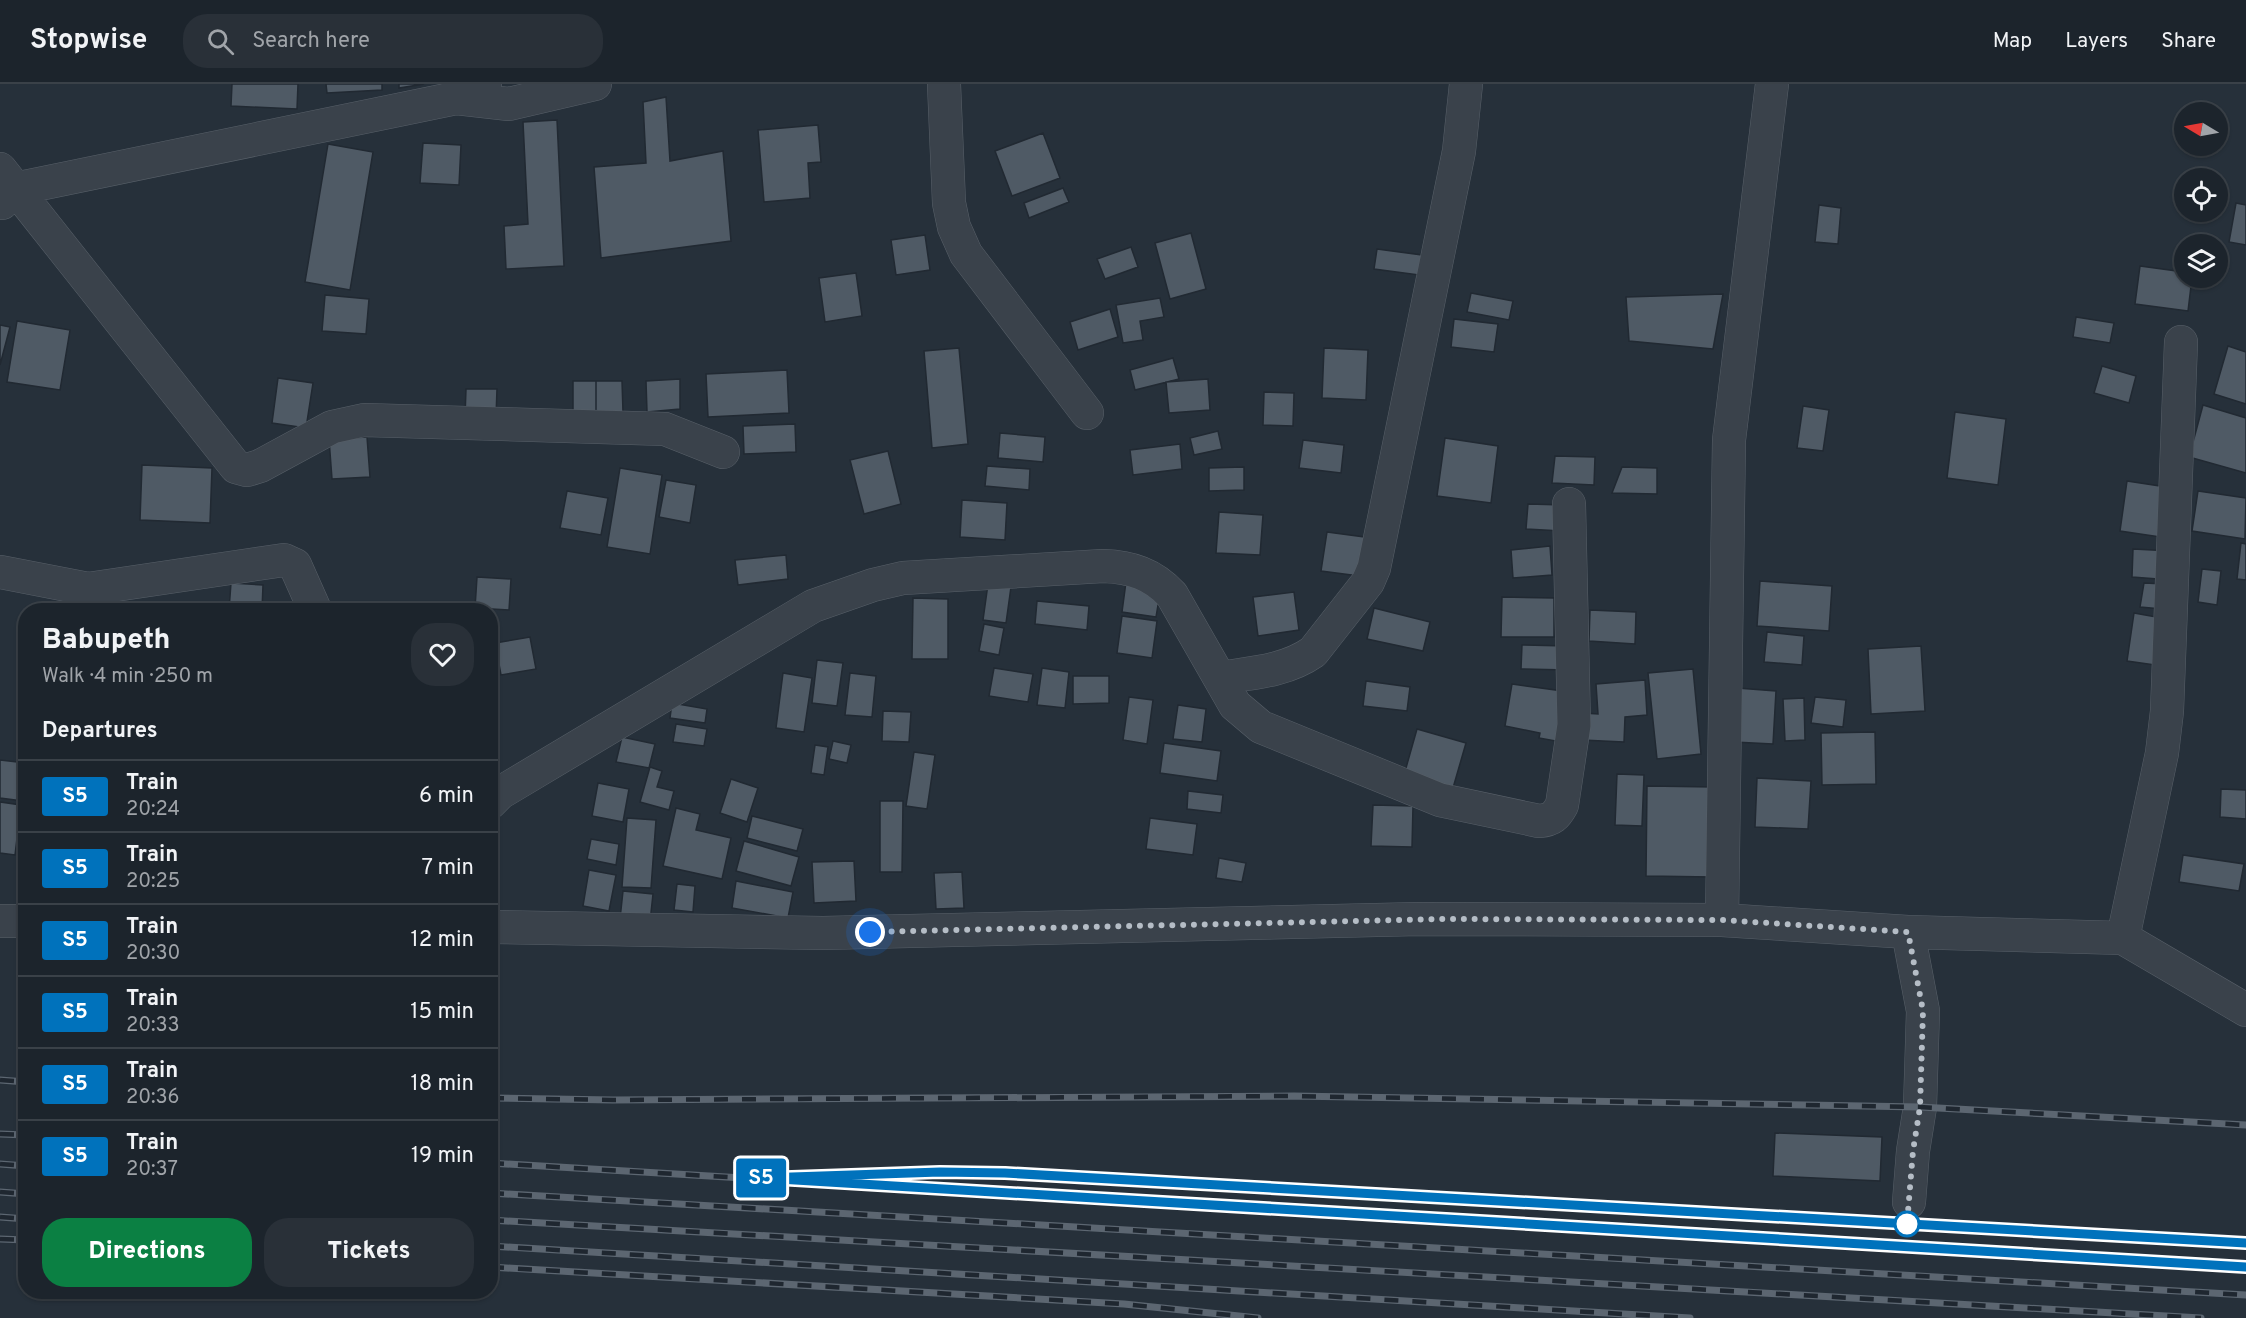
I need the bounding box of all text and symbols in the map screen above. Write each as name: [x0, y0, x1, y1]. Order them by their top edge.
search box: [183, 14, 603, 68]
text: Stopwise: [30, 23, 147, 59]
icon: search: [204, 25, 237, 58]
text: Search here: [252, 28, 370, 55]
text: Map: [1993, 28, 2032, 55]
text: Layers: [2065, 28, 2128, 55]
text: Share: [2161, 28, 2216, 55]
north arrow: [2174, 102, 2228, 156]
map controls: [2174, 102, 2228, 288]
button: locate: [2174, 168, 2228, 222]
button: layers: [2174, 234, 2228, 288]
text: Babupeth: [42, 623, 170, 659]
button: heart: [411, 623, 474, 686]
text: Walk · 4 min · 250 m: [42, 664, 213, 690]
text: Departures: [42, 718, 158, 745]
text: Train: [126, 770, 178, 797]
text: S5: [62, 783, 88, 810]
text: 6 min: [419, 783, 474, 810]
text: 20:24: [126, 797, 180, 823]
text: Train: [126, 842, 178, 869]
text: S5: [62, 855, 88, 882]
text: 7 min: [422, 855, 474, 882]
text: 20:25: [126, 869, 180, 895]
text: Train: [126, 914, 178, 941]
your location: [855, 917, 885, 947]
text: S5: [62, 927, 88, 954]
text: 12 min: [411, 927, 474, 954]
text: 20:30: [126, 941, 180, 967]
text: Train: [126, 986, 178, 1013]
text: S5: [62, 999, 88, 1026]
text: 15 min: [410, 999, 474, 1026]
text: 20:33: [126, 1013, 180, 1039]
text: Train: [126, 1058, 178, 1085]
text: S5: [62, 1071, 88, 1098]
text: 18 min: [411, 1071, 474, 1098]
text: 20:36: [126, 1085, 180, 1111]
text: Train: [126, 1130, 178, 1157]
text: S5: [62, 1143, 88, 1170]
text: 19 min: [411, 1143, 474, 1170]
text: 20:37: [126, 1157, 178, 1183]
line badge: S5: [734, 1158, 788, 1198]
text: S5: [748, 1165, 774, 1192]
unlabelled marker: [1894, 1211, 1920, 1237]
button: Directions: [42, 1218, 252, 1287]
button: Tickets: [264, 1218, 474, 1287]

